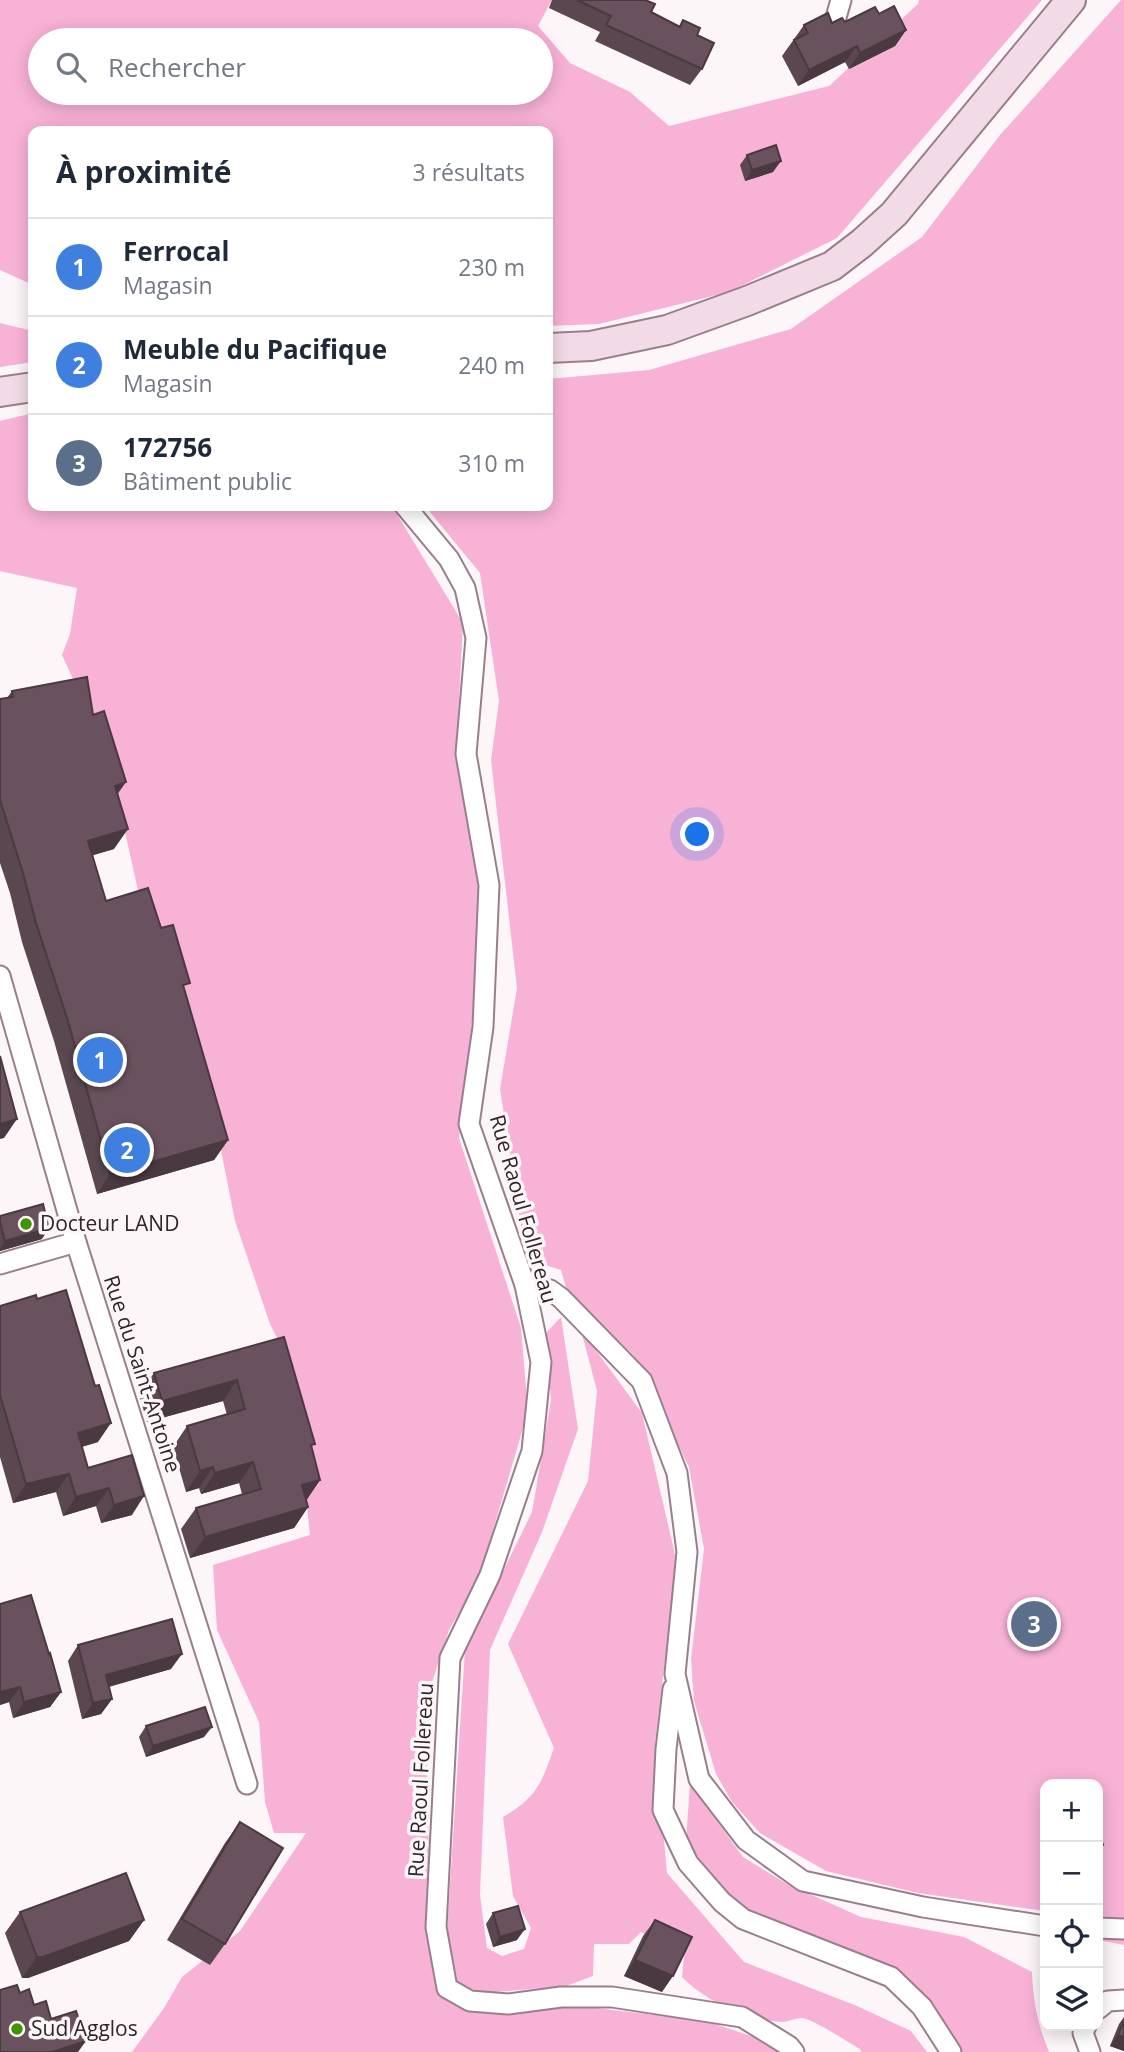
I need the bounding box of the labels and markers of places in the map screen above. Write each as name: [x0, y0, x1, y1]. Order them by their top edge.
pin: 1: [77, 1034, 123, 1086]
pin: 2: [104, 1124, 150, 1176]
place label: Docteur LAND: [40, 1209, 179, 1237]
marker: Docteur LAND: [18, 1216, 34, 1232]
pin: 3: [1011, 1598, 1057, 1650]
place label: Sud Agglos: [31, 2014, 138, 2042]
marker: Sud Agglos: [9, 2021, 25, 2037]

